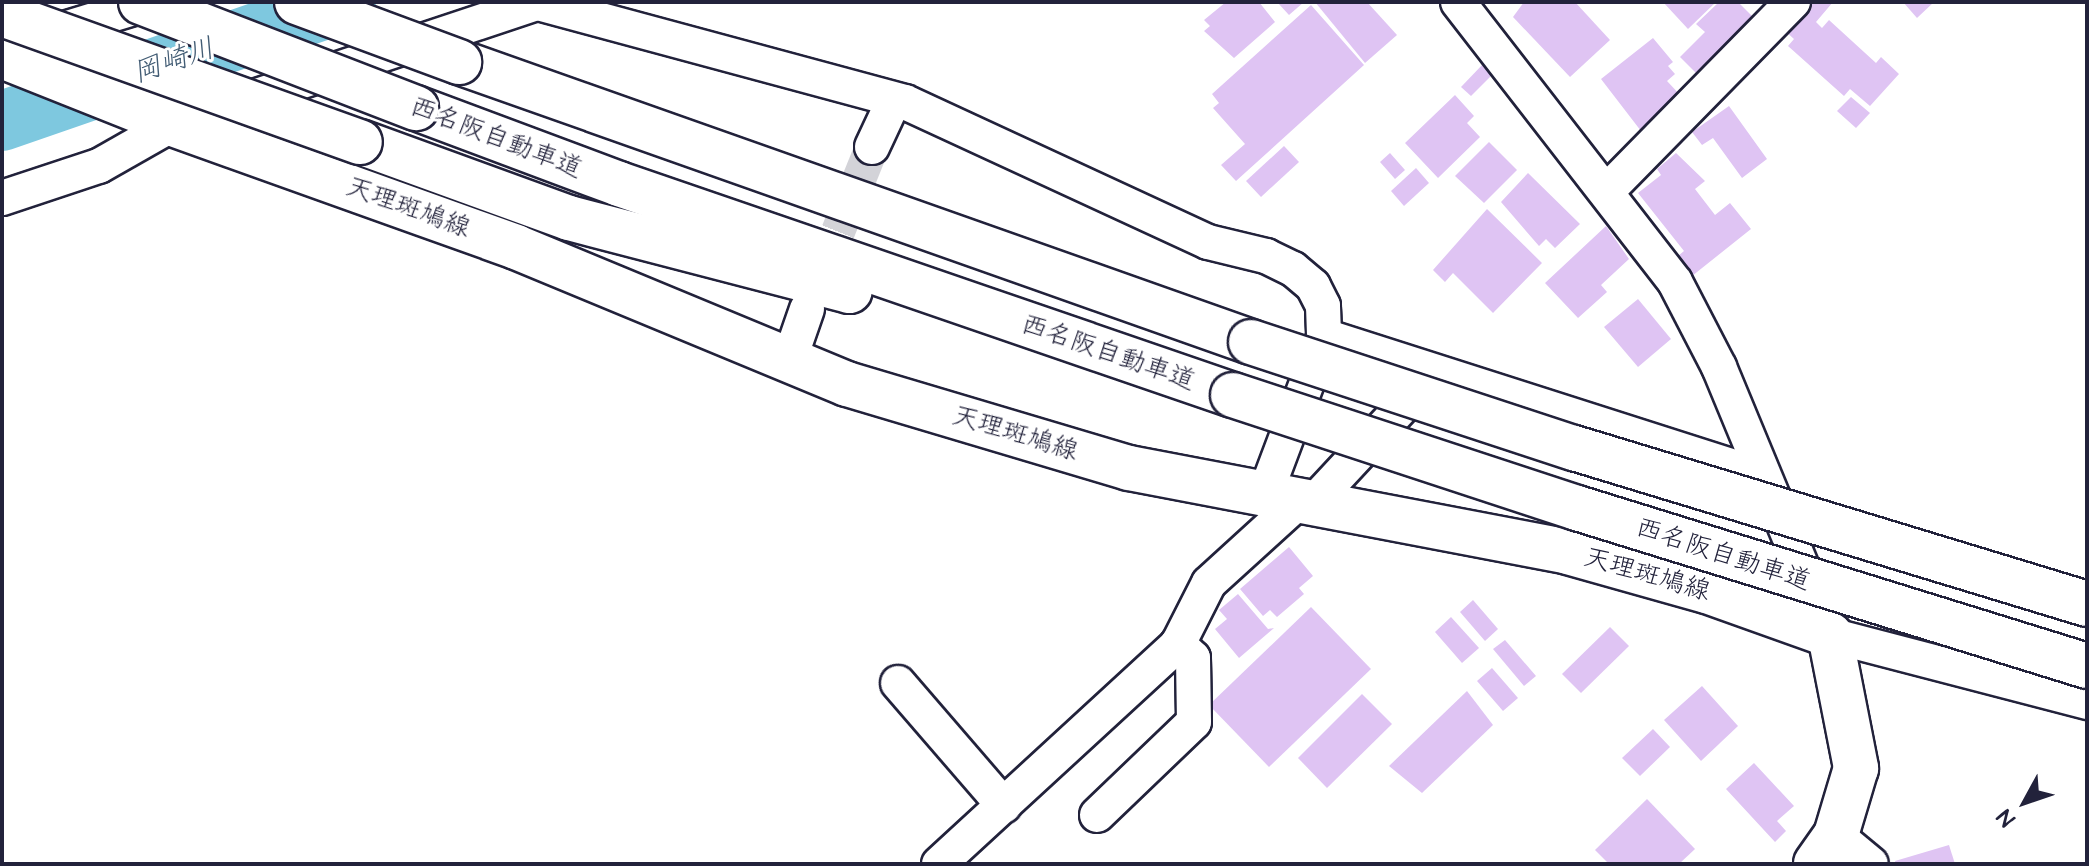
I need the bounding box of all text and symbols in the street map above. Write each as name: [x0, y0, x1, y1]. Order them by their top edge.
water label: 岡崎川: [129, 31, 219, 91]
street label: 西名阪自動車道: [405, 91, 587, 185]
street label: 天理斑鳩線: [342, 171, 474, 245]
street label: 西名阪自動車道: [1017, 309, 1199, 397]
street label: 天理斑鳩線: [948, 400, 1082, 468]
street label: 西名阪自動車道: [1632, 512, 1814, 598]
street label: 天理斑鳩線: [1580, 542, 1714, 608]
north arrow: [1985, 762, 2065, 842]
text: N: [1990, 803, 2023, 833]

